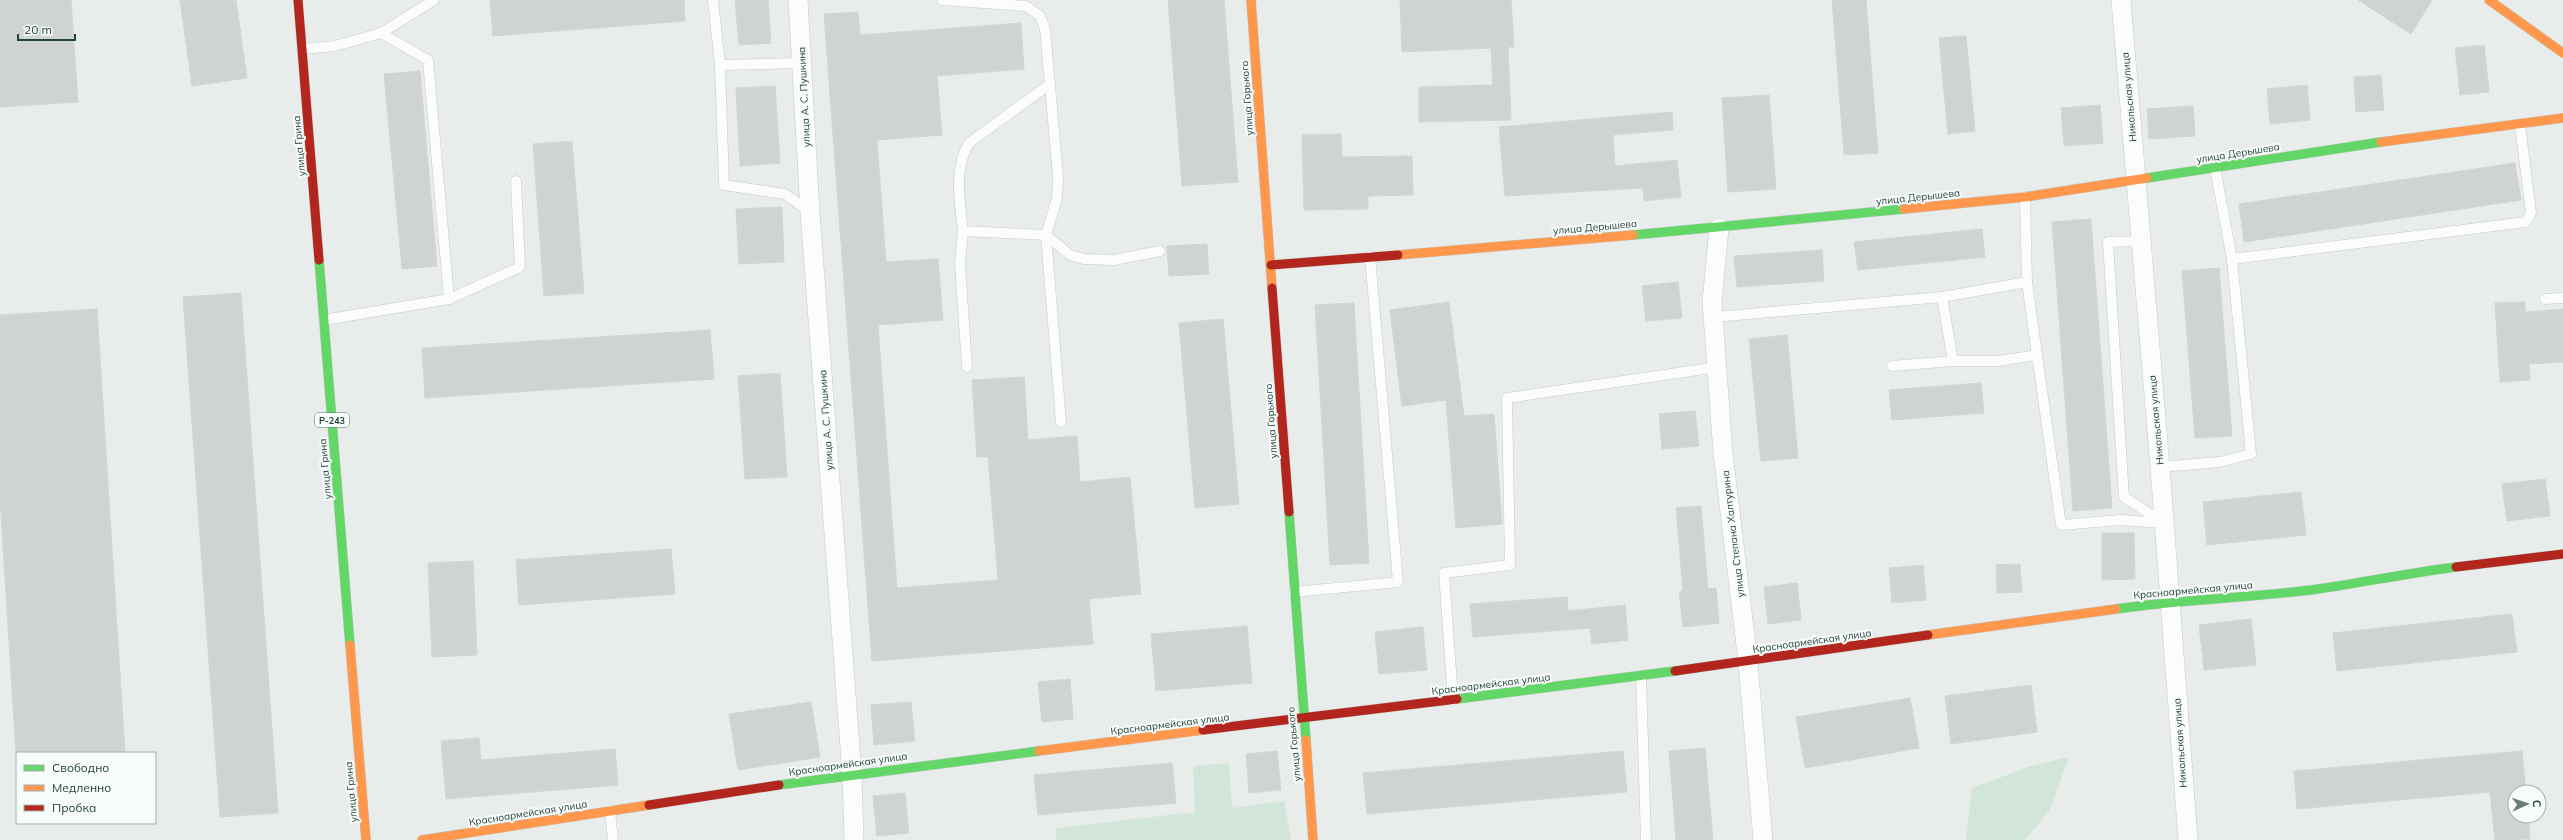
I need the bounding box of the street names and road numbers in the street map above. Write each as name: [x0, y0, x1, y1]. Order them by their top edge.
street label: улица А. С. Пушкина: [795, 46, 813, 148]
street label: Никольская улица: [2119, 52, 2139, 142]
street label: улица Горького: [1238, 60, 1256, 136]
street label: улица Грина: [290, 115, 308, 177]
street label: улица Дерышева: [2195, 140, 2281, 166]
street label: улица Дерышева: [1875, 186, 1961, 208]
street label: улица Дерышева: [1552, 217, 1638, 237]
street label: улица А. С. Пушкина: [816, 369, 836, 471]
street label: Никольская улица: [2146, 375, 2166, 465]
street label: улица Горького: [1262, 383, 1280, 459]
road number: Р-243: [315, 413, 349, 427]
street label: улица Грина: [316, 438, 334, 500]
street label: улица Степана Халтурина: [1719, 470, 1747, 598]
street label: Красноармейская улица: [2133, 578, 2253, 602]
street label: Красноармейская улица: [1752, 626, 1872, 656]
street label: Красноармейская улица: [1431, 670, 1551, 698]
street label: Никольская улица: [2170, 698, 2190, 788]
street label: улица Горького: [1284, 706, 1304, 782]
street label: Красноармейская улица: [1110, 710, 1230, 738]
street label: Красноармейская улица: [788, 749, 908, 779]
street label: улица Грина: [342, 761, 360, 823]
street label: Красноармейская улица: [468, 797, 588, 829]

